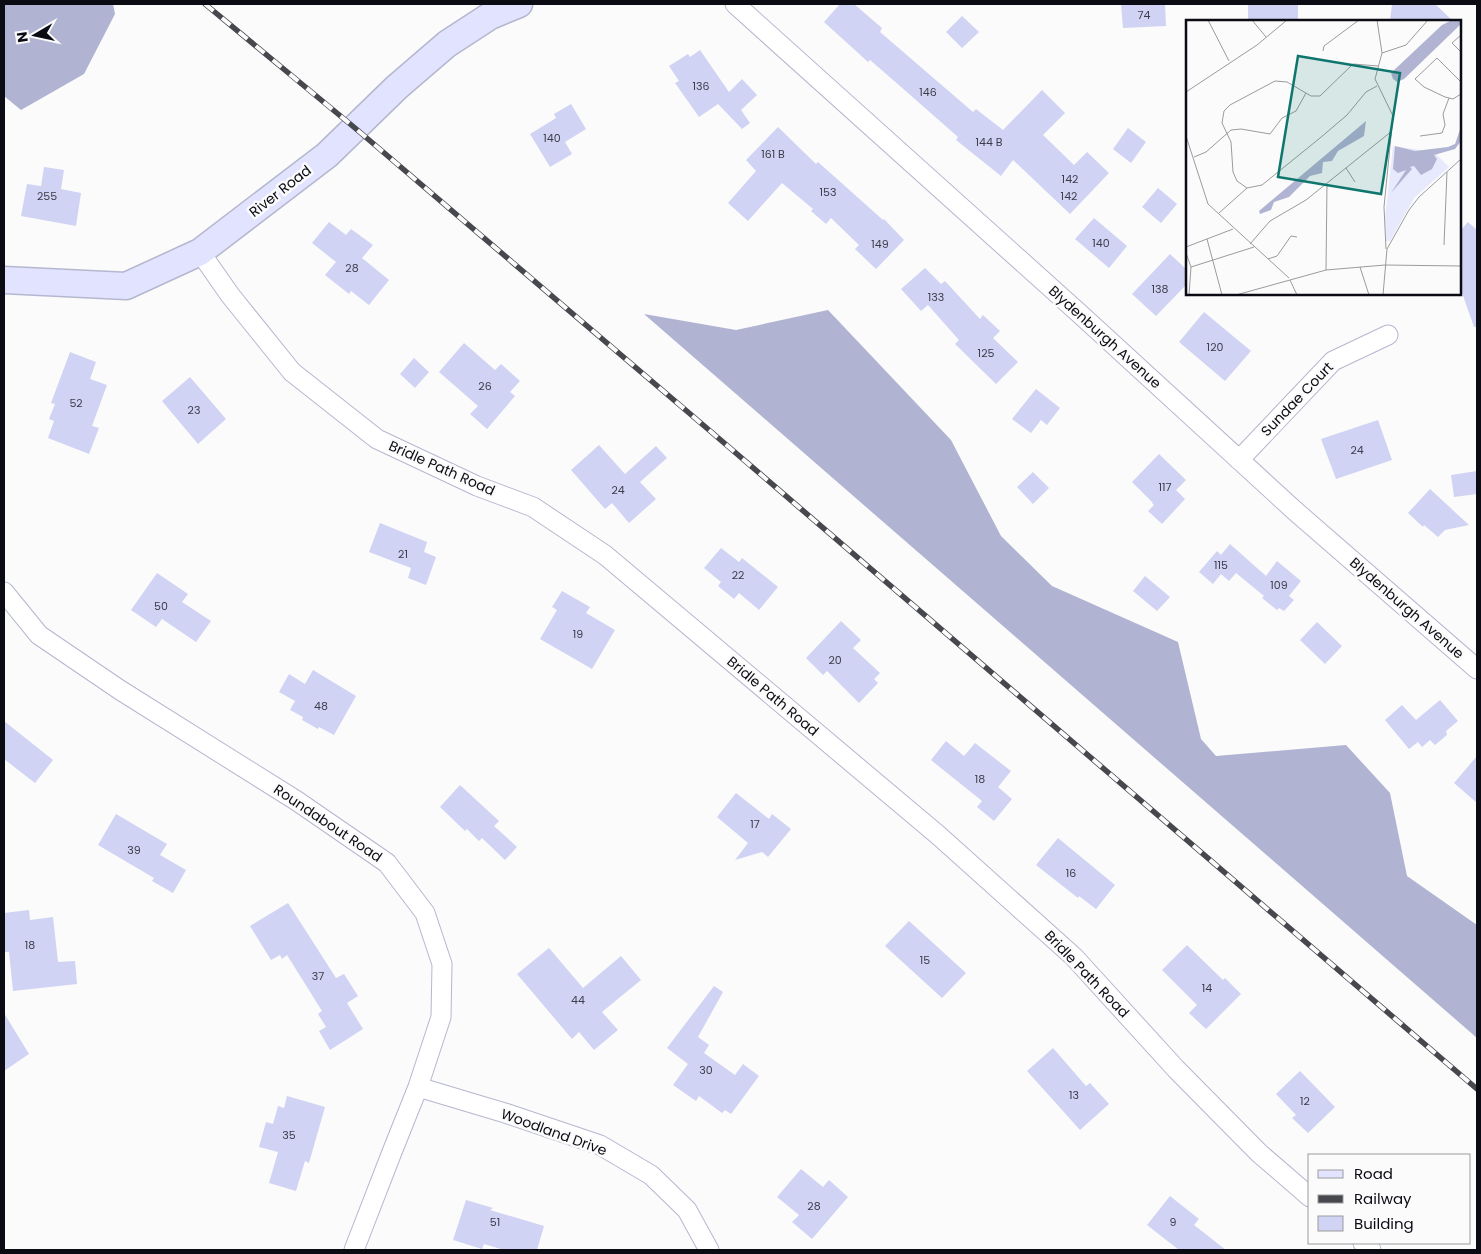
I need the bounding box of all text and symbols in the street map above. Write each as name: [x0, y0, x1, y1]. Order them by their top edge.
house number: 74: [1138, 7, 1151, 23]
north arrow: [10, 10, 60, 60]
inset map: [1186, 20, 1461, 295]
text: N: [11, 30, 33, 44]
house number: 136: [693, 78, 710, 94]
house number: 146: [919, 84, 937, 100]
house number: 140: [543, 130, 561, 146]
house number: 144 B: [975, 134, 1003, 150]
house number: 161 B: [761, 146, 785, 162]
street label: River Road: [245, 160, 315, 222]
house number: 142: [1062, 171, 1078, 187]
house number: 153: [820, 184, 836, 200]
house number: 255: [37, 188, 57, 204]
house number: 142: [1061, 188, 1077, 204]
house number: 140: [1092, 235, 1110, 251]
house number: 149: [871, 236, 889, 252]
house number: 28: [345, 260, 359, 276]
street label: Blydenburgh Avenue: [1044, 281, 1166, 393]
house number: 138: [1152, 281, 1169, 297]
house number: 133: [928, 289, 944, 305]
house number: 120: [1207, 339, 1223, 355]
house number: 125: [978, 345, 994, 361]
street label: Sundae Court: [1256, 357, 1338, 441]
house number: 26: [478, 378, 492, 394]
house number: 52: [69, 395, 83, 411]
house number: 23: [188, 402, 200, 418]
street label: Bridle Path Road: [386, 436, 498, 500]
house number: 24: [1350, 442, 1364, 458]
house number: 117: [1158, 479, 1172, 495]
house number: 24: [611, 482, 625, 498]
house number: 21: [398, 546, 408, 562]
street label: Blydenburgh Avenue: [1346, 553, 1469, 663]
house number: 115: [1214, 557, 1228, 573]
house number: 22: [732, 567, 744, 583]
house number: 109: [1270, 577, 1288, 593]
house number: 50: [154, 598, 168, 614]
house number: 19: [573, 626, 583, 642]
street label: Bridle Path Road: [723, 652, 823, 740]
house number: 20: [828, 652, 842, 668]
house number: 48: [314, 698, 328, 714]
house number: 18: [975, 771, 985, 787]
street label: Roundabout Road: [270, 779, 386, 867]
house number: 17: [750, 816, 760, 832]
house number: 39: [127, 842, 141, 858]
house number: 16: [1066, 865, 1076, 881]
street label: Bridle Path Road: [1040, 926, 1134, 1022]
house number: 18: [25, 937, 35, 953]
house number: 15: [920, 952, 930, 968]
house number: 37: [312, 968, 324, 984]
house number: 14: [1202, 980, 1212, 996]
house number: 44: [571, 992, 585, 1008]
house number: 30: [699, 1062, 713, 1078]
house number: 13: [1069, 1087, 1079, 1103]
house number: 12: [1300, 1093, 1310, 1109]
street label: Woodland Drive: [498, 1104, 610, 1161]
house number: 35: [282, 1127, 296, 1143]
legend: [1308, 1154, 1471, 1244]
text: Road: [1354, 1163, 1393, 1184]
text: Railway: [1354, 1188, 1412, 1209]
house number: 28: [807, 1198, 821, 1214]
text: Building: [1354, 1213, 1414, 1234]
house number: 51: [490, 1214, 500, 1230]
house number: 9: [1170, 1214, 1177, 1230]

